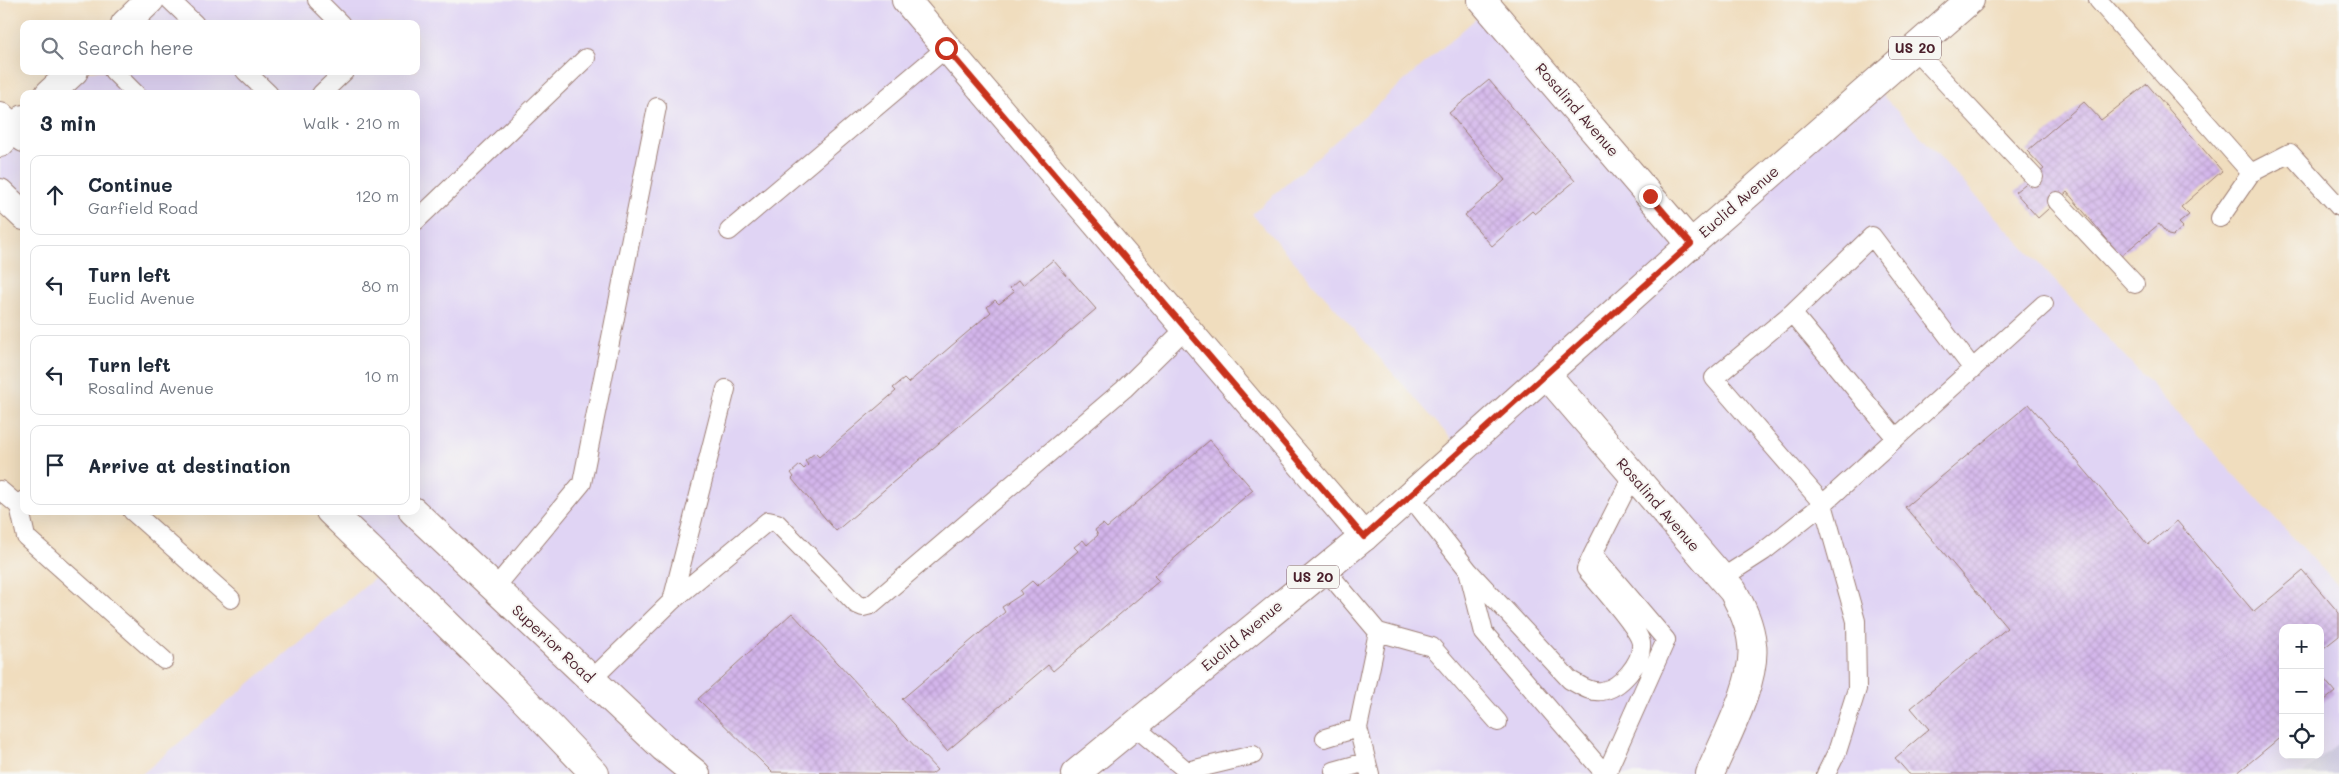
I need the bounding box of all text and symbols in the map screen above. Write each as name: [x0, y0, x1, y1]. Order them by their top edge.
search box: [20, 20, 420, 75]
icon: search: [38, 34, 66, 62]
text: Search here: [78, 35, 194, 60]
road number: US 20: [1889, 36, 1941, 59]
route start: [935, 37, 958, 60]
street label: Rosalind Avenue: [1531, 58, 1624, 160]
text: 3 min: [40, 109, 96, 136]
text: Walk · 210 m: [302, 112, 400, 133]
street label: Euclid Avenue: [1694, 161, 1783, 242]
text: Continue: [88, 172, 173, 197]
icon: ahead: [41, 181, 69, 209]
text: 120 m: [355, 185, 399, 206]
route end: [1639, 185, 1662, 208]
text: Garfield Road: [88, 197, 198, 218]
text: Turn left: [88, 262, 171, 287]
icon: left: [41, 271, 69, 299]
text: 80 m: [362, 275, 399, 296]
text: Euclid Avenue: [88, 287, 195, 308]
text: Turn left: [88, 352, 171, 377]
icon: left: [41, 361, 69, 389]
text: 10 m: [364, 365, 399, 386]
text: Rosalind Avenue: [88, 377, 214, 398]
icon: arrive: [41, 451, 69, 479]
text: Arrive at destination: [88, 453, 291, 478]
street label: Rosalind Avenue: [1612, 453, 1705, 555]
road number: US 20: [1287, 566, 1339, 588]
street label: Euclid Avenue: [1197, 595, 1286, 675]
street label: Superior Road: [508, 600, 599, 687]
map controls: [2279, 624, 2324, 759]
button: +: [2279, 624, 2324, 669]
button: −: [2279, 669, 2324, 714]
button: locate: [2279, 714, 2324, 759]

